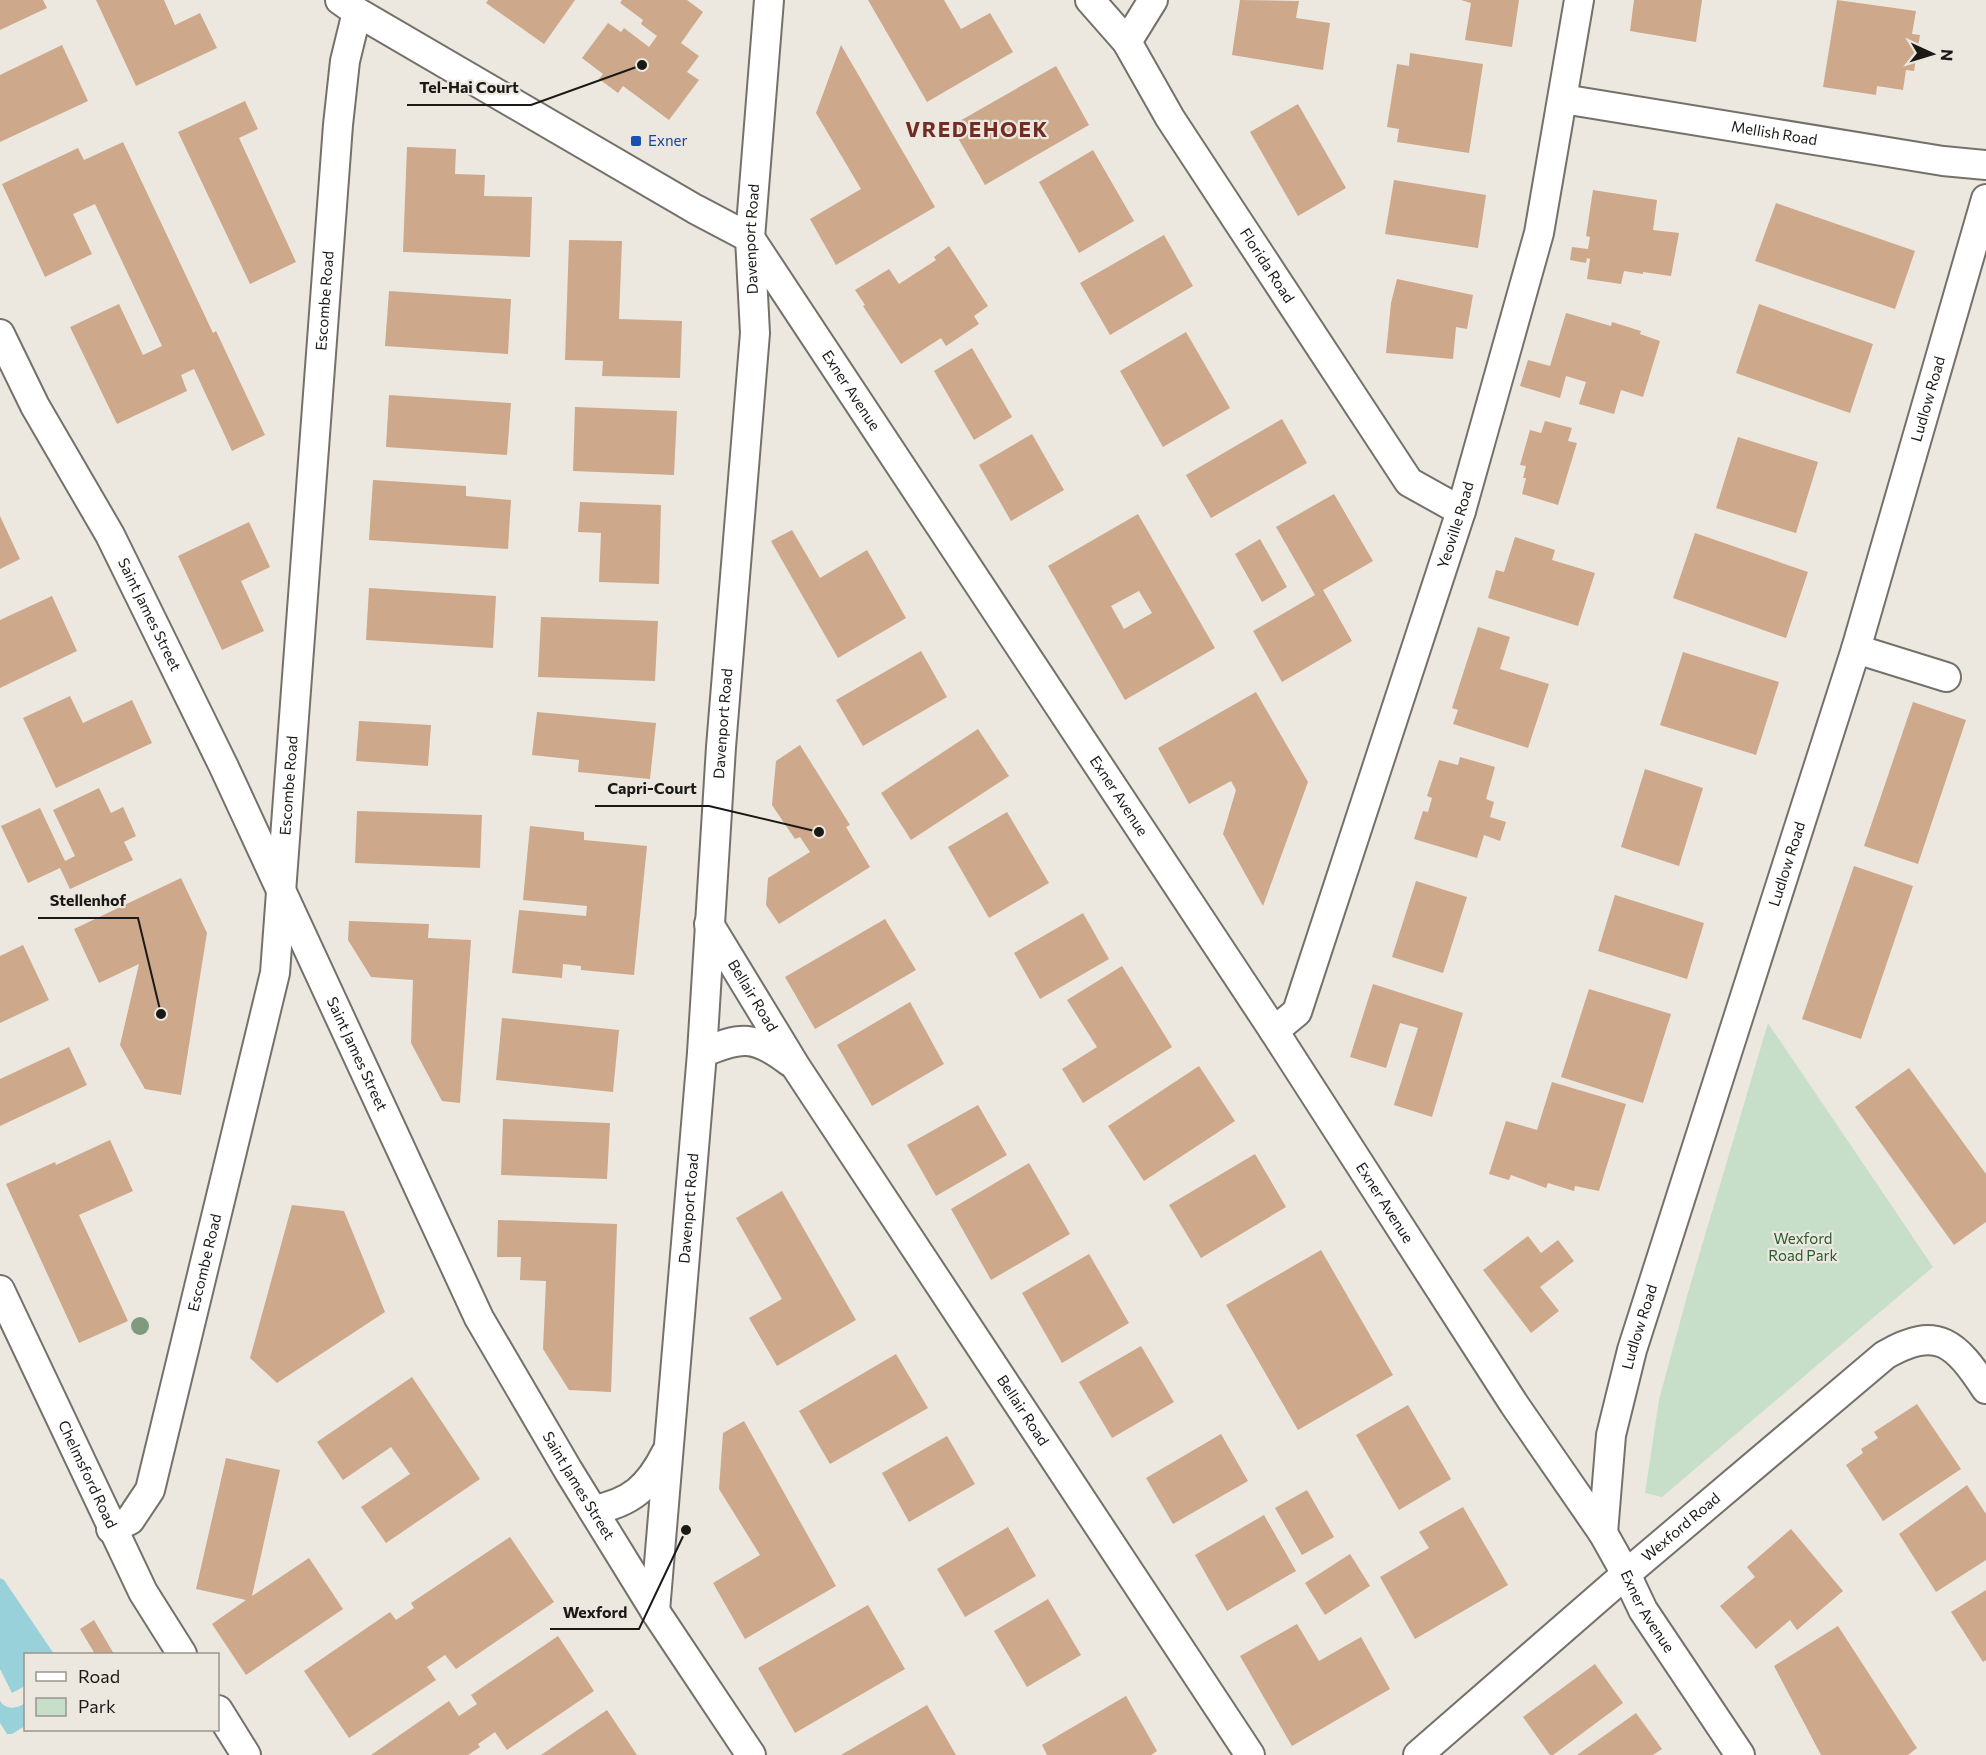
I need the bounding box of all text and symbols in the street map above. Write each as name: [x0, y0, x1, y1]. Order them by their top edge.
north arrow: [1902, 24, 1962, 84]
text: N: [1938, 48, 1957, 62]
callout: Tel-Hai Court: [407, 71, 531, 105]
text: Tel-Hai Court: [419, 77, 519, 96]
district label: VREDEHOEK: [905, 116, 1049, 141]
street label: Mellish Road: [1730, 117, 1819, 148]
place label: Exner: [648, 131, 687, 149]
marker: Exner: [629, 134, 643, 148]
street label: Davenport Road: [740, 183, 762, 295]
street label: Florida Road: [1237, 224, 1299, 306]
street label: Escombe Road: [311, 250, 337, 351]
street label: Exner Avenue: [819, 346, 885, 434]
street label: Ludlow Road: [1906, 354, 1948, 444]
street label: Yeoville Road: [1433, 479, 1477, 571]
street label: Saint James Street: [115, 555, 185, 674]
street label: Davenport Road: [709, 668, 735, 779]
street label: Escombe Road: [275, 735, 301, 836]
street label: Exner Avenue: [1087, 752, 1153, 839]
callout: Capri-Court: [595, 772, 709, 806]
text: Capri-Court: [607, 778, 697, 797]
street label: Ludlow Road: [1764, 819, 1808, 908]
callout: Stellenhof: [38, 884, 138, 918]
text: Stellenhof: [50, 890, 127, 909]
street label: Bellair Road: [725, 956, 782, 1034]
street label: Saint James Street: [324, 994, 392, 1113]
street label: Davenport Road: [674, 1152, 702, 1264]
street label: Exner Avenue: [1353, 1159, 1418, 1246]
street label: Escombe Road: [184, 1212, 224, 1313]
park label: Wexford Road Park: [1768, 1229, 1838, 1264]
street label: Ludlow Road: [1618, 1282, 1660, 1371]
street label: Bellair Road: [994, 1371, 1053, 1449]
street label: Chelmsford Road: [55, 1417, 121, 1531]
street label: Saint James Street: [539, 1428, 619, 1543]
street label: Wexford Road: [1638, 1488, 1723, 1565]
street label: Exner Avenue: [1617, 1567, 1679, 1656]
callout: Wexford: [550, 1595, 639, 1629]
text: Wexford: [563, 1602, 627, 1621]
legend: [24, 1653, 219, 1731]
text: Road: [78, 1665, 120, 1687]
text: Park: [78, 1695, 116, 1717]

